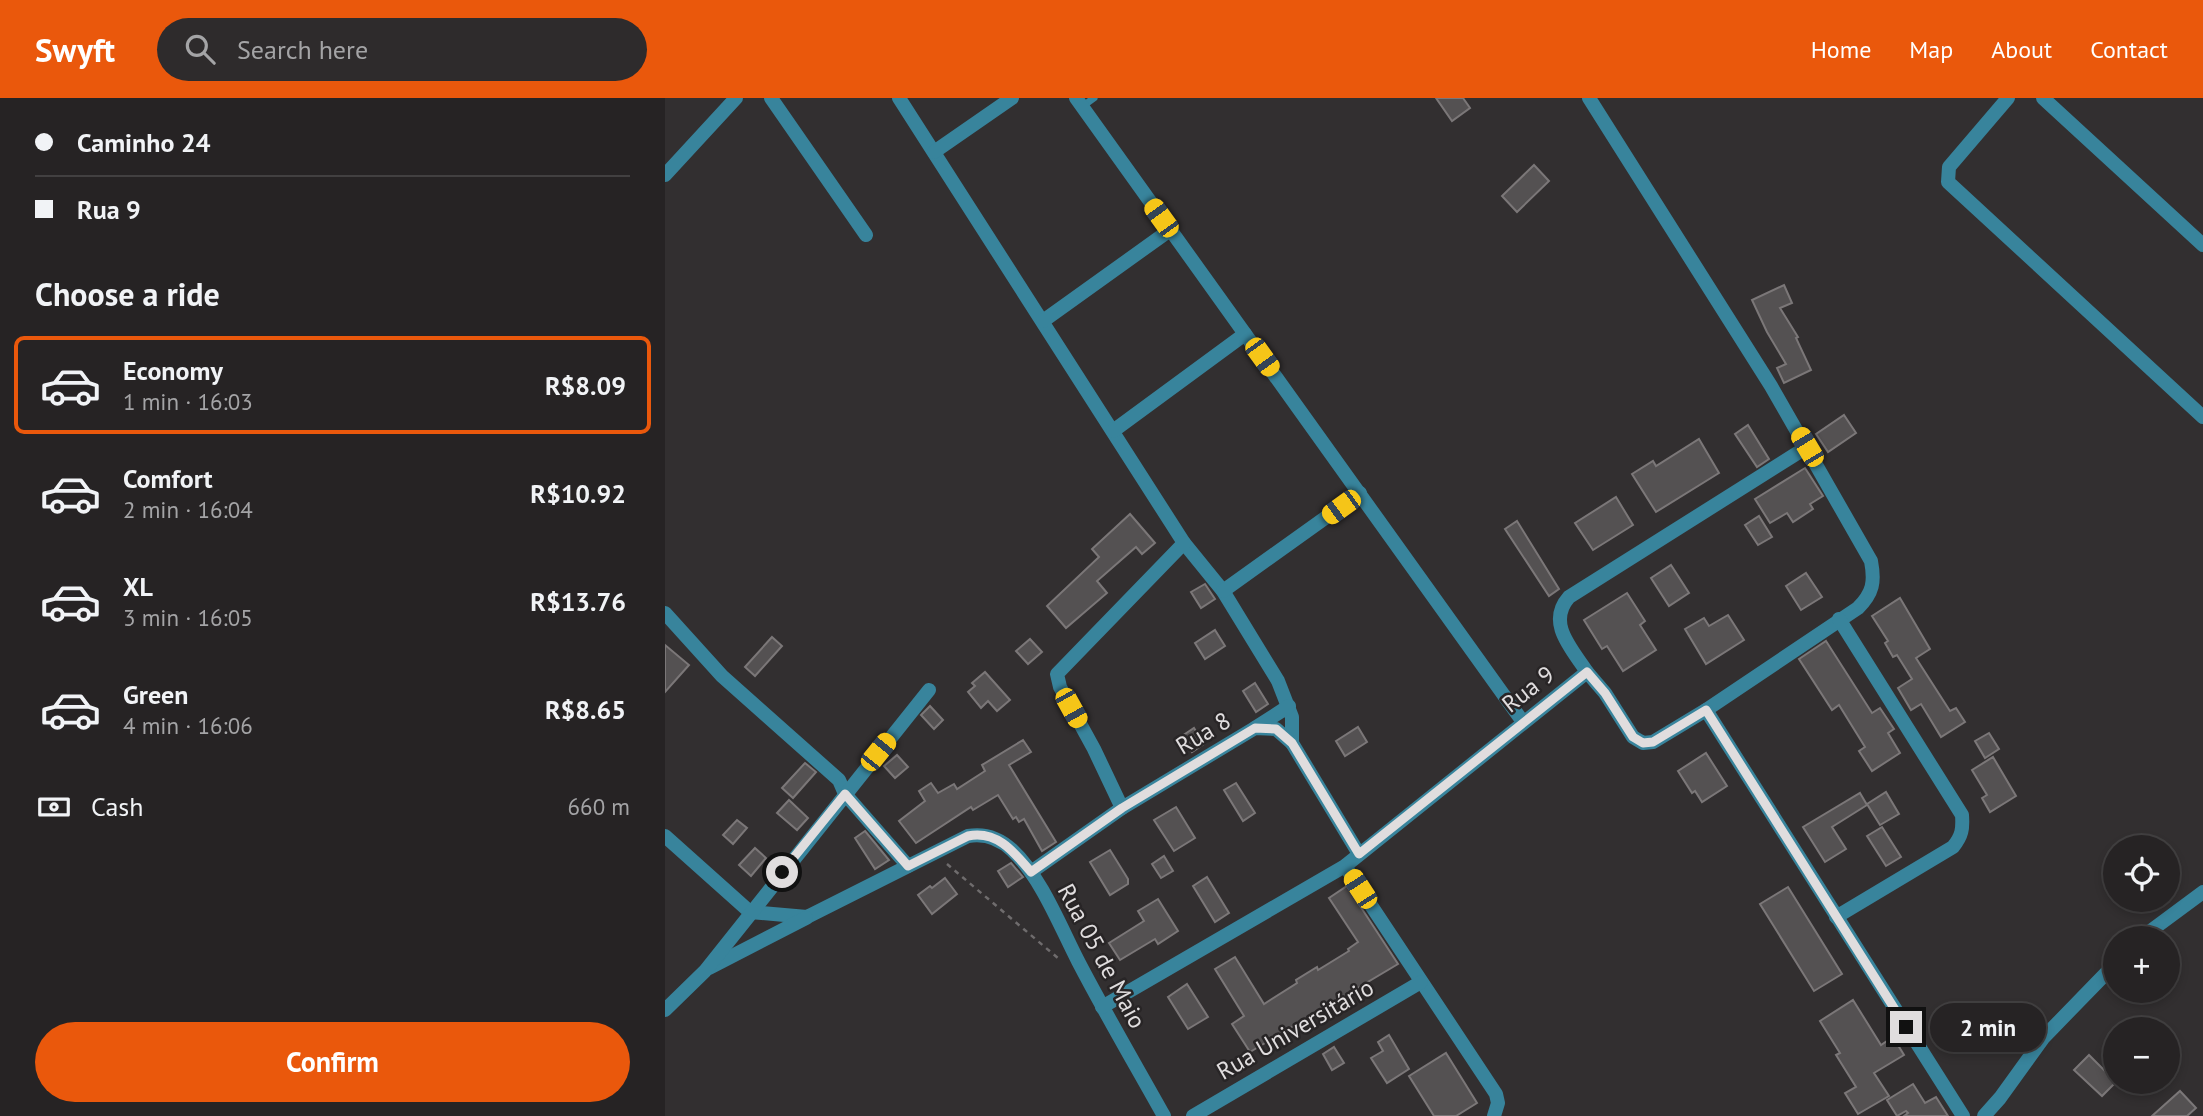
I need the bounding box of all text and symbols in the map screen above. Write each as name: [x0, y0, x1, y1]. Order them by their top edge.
search box: [157, 18, 647, 81]
text: Swyft: [35, 28, 115, 71]
icon: search: [181, 30, 219, 68]
text: Search here: [237, 33, 368, 66]
text: Home: [1811, 34, 1871, 65]
text: Map: [1909, 34, 1953, 65]
text: About: [1991, 34, 2052, 65]
text: Contact: [2090, 34, 2168, 65]
text: Caminho 24: [77, 126, 210, 159]
text: Rua 9: [77, 193, 141, 226]
car: [1141, 195, 1182, 241]
text: Choose a ride: [35, 273, 220, 315]
car: [1242, 334, 1283, 380]
icon: car: [39, 354, 102, 417]
text: Economy: [123, 354, 223, 387]
text: R$8.09: [545, 369, 626, 402]
text: 1 min · 16:03: [123, 387, 253, 416]
car: [1788, 424, 1827, 470]
icon: car: [39, 462, 102, 525]
text: Comfort: [123, 462, 213, 495]
text: R$10.92: [530, 477, 626, 510]
car: [1318, 486, 1365, 528]
text: 2 min · 16:04: [123, 495, 253, 524]
icon: car: [39, 570, 102, 633]
text: XL: [123, 570, 153, 603]
text: R$13.76: [530, 585, 626, 618]
text: 3 min · 16:05: [123, 603, 253, 632]
street label: Rua 9: [1495, 659, 1561, 719]
icon: car: [39, 678, 102, 741]
text: Green: [123, 678, 188, 711]
car: [1052, 685, 1091, 731]
text: R$8.65: [545, 693, 626, 726]
street label: Rua 8: [1170, 705, 1236, 761]
text: 4 min · 16:06: [123, 711, 253, 740]
car: [857, 729, 900, 775]
icon: cash: [35, 788, 73, 826]
text: Cash: [91, 790, 143, 823]
text: 660 m: [568, 792, 630, 821]
map controls: [2103, 835, 2180, 1094]
button: locate: [2103, 835, 2180, 912]
route start: [766, 856, 798, 888]
car: [1340, 866, 1381, 912]
street label: Rua 05 de Maio: [1051, 878, 1153, 1034]
button: +: [2103, 926, 2180, 1003]
street label: Rua Universitário: [1211, 972, 1379, 1086]
callout: 2 min: [1931, 1002, 2046, 1052]
route end: [1890, 1011, 1922, 1043]
text: 2 min: [1960, 1013, 2016, 1042]
button: −: [2103, 1017, 2180, 1094]
button: Confirm: [35, 1022, 630, 1102]

